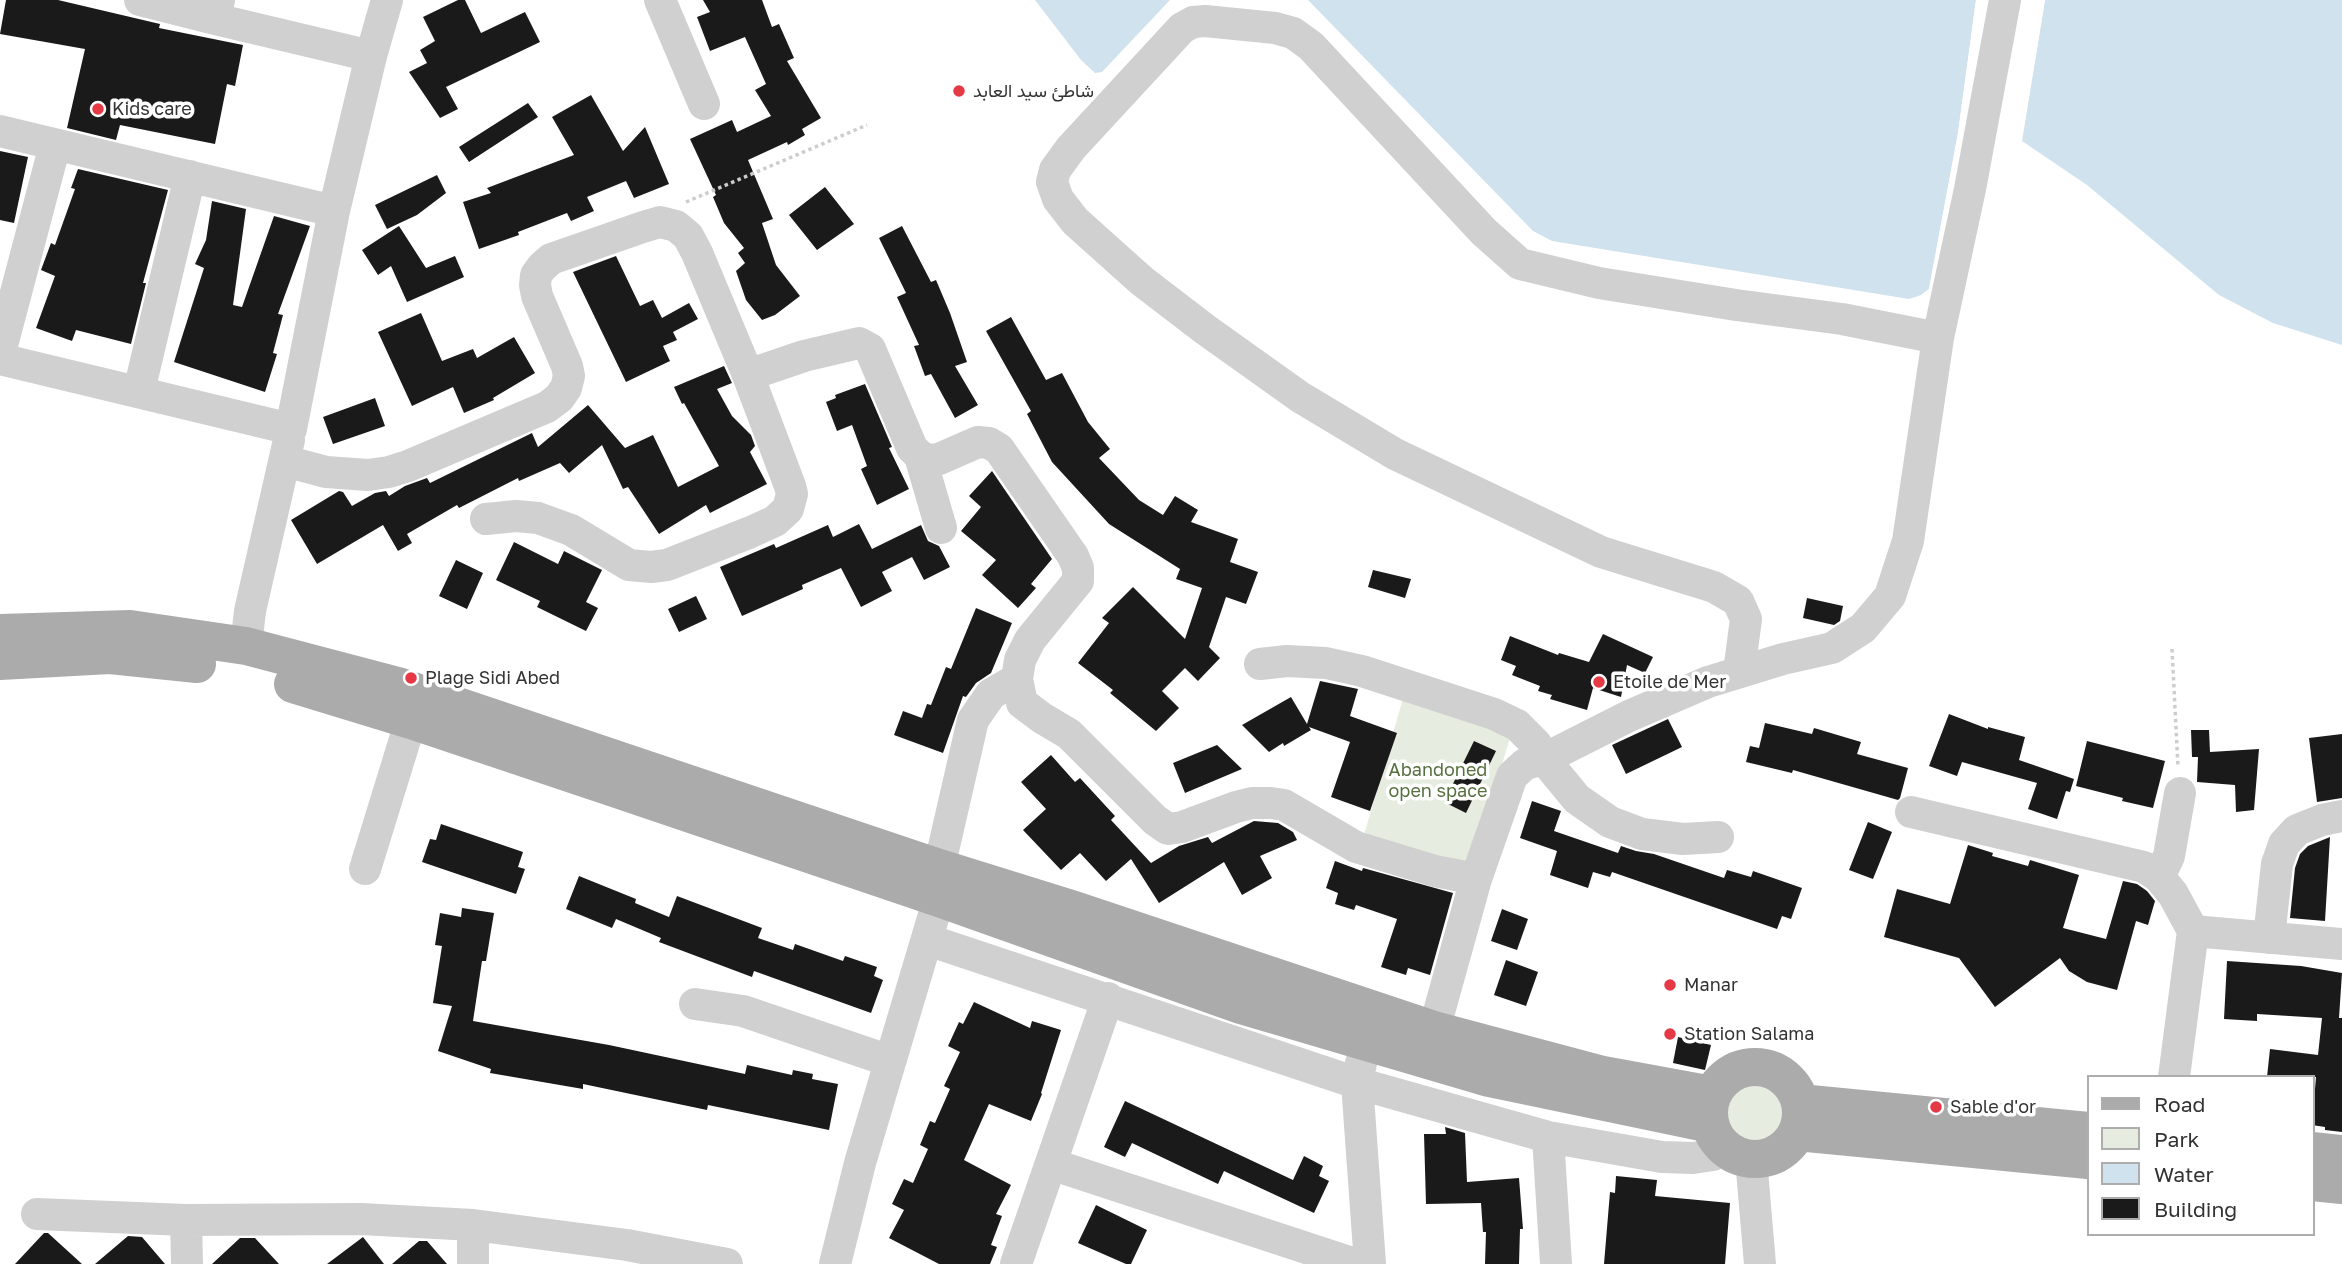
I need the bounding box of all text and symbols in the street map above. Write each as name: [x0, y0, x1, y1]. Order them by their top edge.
place label: شاطئ سيد العابد: [973, 80, 1094, 102]
marker: شاطئ سيد العابد: [951, 83, 967, 99]
place label: Kids care: [112, 98, 192, 120]
marker: Kids care: [90, 101, 106, 117]
place label: Plage Sidi Abed: [425, 667, 560, 689]
marker: Plage Sidi Abed: [403, 670, 419, 686]
place label: Etoile de Mer: [1613, 671, 1726, 693]
marker: Etoile de Mer: [1591, 674, 1607, 690]
park label: Abandoned open space: [1389, 759, 1487, 802]
place label: Manar: [1684, 974, 1738, 996]
marker: Manar: [1662, 977, 1678, 993]
place label: Station Salama: [1684, 1023, 1814, 1045]
marker: Station Salama: [1662, 1026, 1678, 1042]
legend: [2086, 1075, 2314, 1236]
text: Road: [2154, 1091, 2205, 1117]
place label: Sable d'or: [1950, 1096, 2036, 1118]
marker: Sable d'or: [1928, 1099, 1944, 1115]
text: Park: [2154, 1126, 2199, 1152]
text: Water: [2154, 1161, 2214, 1187]
text: Building: [2154, 1196, 2237, 1222]

